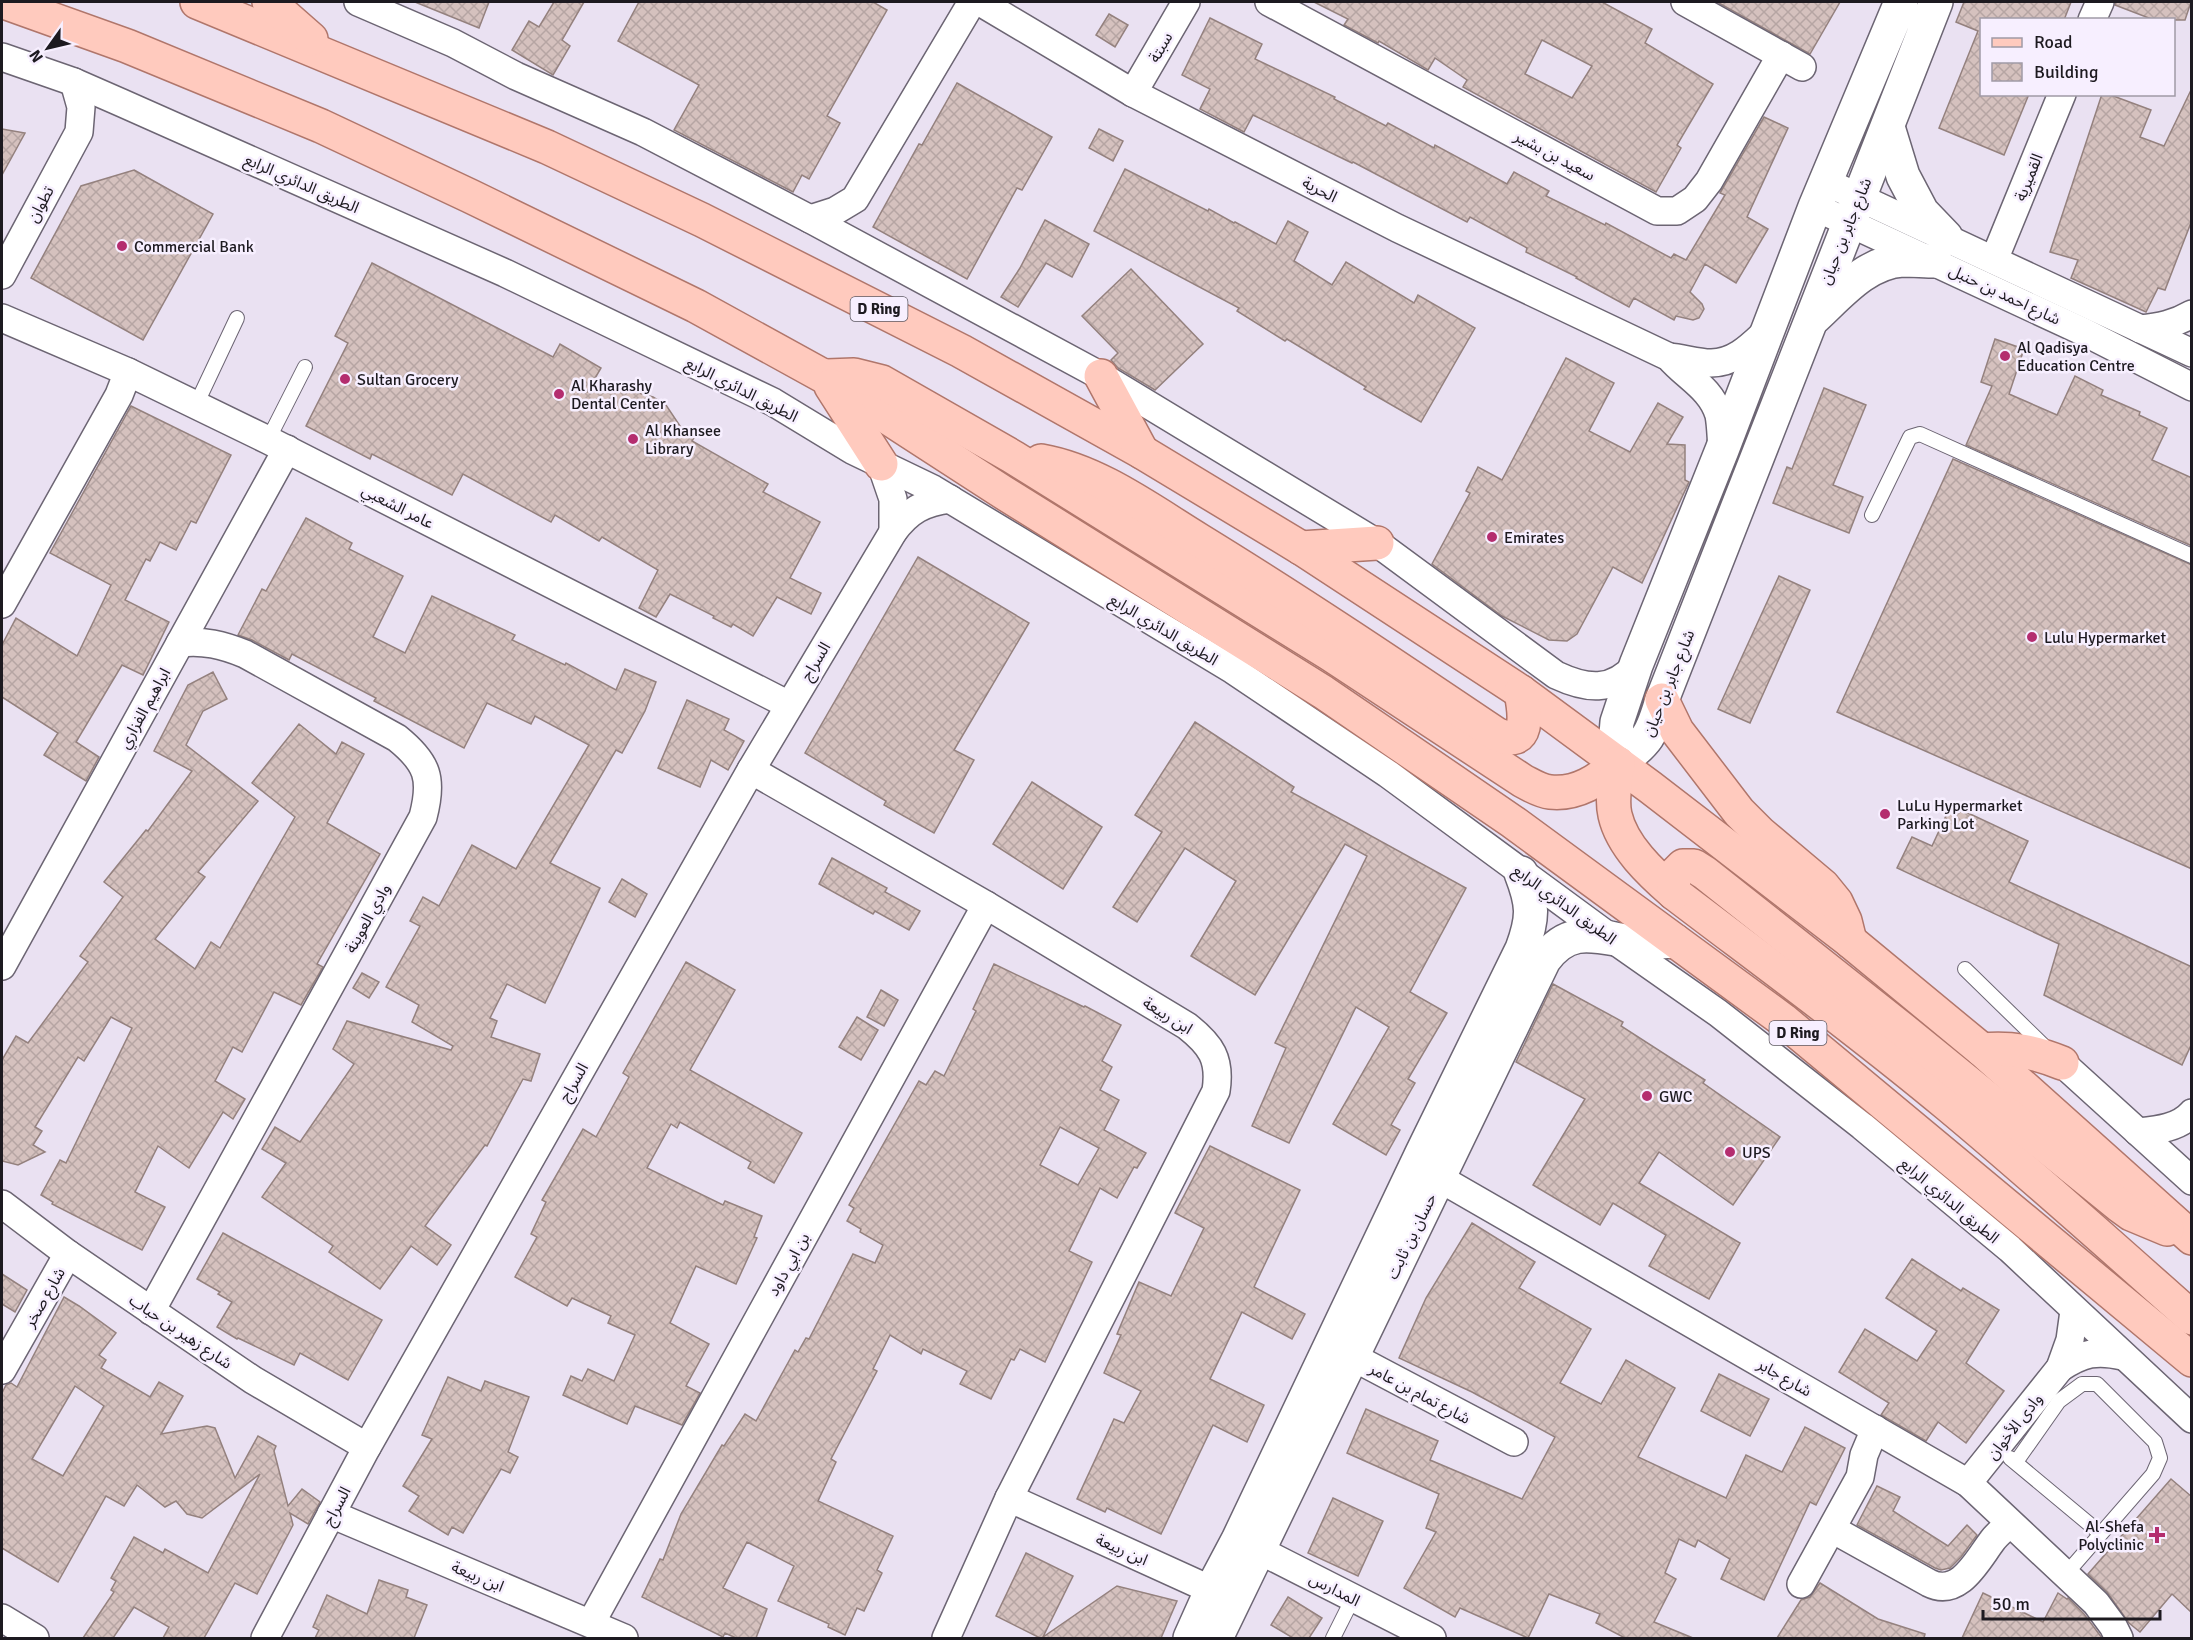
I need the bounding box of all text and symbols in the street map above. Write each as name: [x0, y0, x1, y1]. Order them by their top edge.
north arrow: [18, 18, 78, 78]
legend: [1980, 18, 2175, 96]
street label: سبتة: [1144, 29, 1177, 66]
text: Road: [2034, 31, 2073, 53]
text: N: [25, 46, 48, 66]
text: Building: [2034, 61, 2098, 83]
street label: سعيد بن بشير: [1510, 126, 1598, 186]
street label: الطريق الدائري الرابع: [240, 150, 362, 220]
street label: القميرية: [2010, 151, 2047, 204]
street label: الحرية: [1299, 173, 1340, 207]
street label: شارع جابر بن حيان: [1815, 175, 1878, 288]
street label: تطوان: [23, 183, 59, 226]
place label: Commercial Bank: [134, 237, 254, 257]
marker: Commercial Bank: [115, 239, 129, 253]
street label: شارع احمد بن حنبل: [1945, 260, 2064, 331]
road number: D Ring: [850, 297, 908, 321]
place label: Al Qadisya Education Centre: [2017, 338, 2135, 376]
marker: Al Qadisya Education Centre: [1998, 349, 2012, 363]
street label: الطريق الدائري الرابع: [681, 353, 801, 429]
place label: Sultan Grocery: [357, 370, 459, 390]
marker: Sultan Grocery: [338, 372, 352, 386]
place label: Al Kharashy Dental Center: [571, 376, 666, 414]
marker: Al Kharashy Dental Center: [552, 387, 566, 401]
place label: Al Khansee Library: [645, 421, 721, 459]
marker: Al Khansee Library: [626, 432, 640, 446]
street label: عامر الشعبي: [357, 480, 437, 535]
place label: Emirates: [1504, 528, 1564, 548]
marker: Emirates: [1485, 530, 1499, 544]
street label: الطريق الدائري الرابع: [1104, 589, 1222, 672]
street label: شارع جابر بن حيان: [1638, 627, 1701, 740]
place label: Lulu Hypermarket: [2044, 628, 2167, 648]
marker: Lulu Hypermarket: [2025, 630, 2039, 644]
street label: السراج: [797, 639, 837, 686]
street label: ابراهيم الفزاري: [115, 665, 177, 753]
place label: LuLu Hypermarket Parking Lot: [1897, 796, 2023, 834]
marker: LuLu Hypermarket Parking Lot: [1878, 807, 1892, 821]
street label: الطريق الدائري الرابع: [1507, 860, 1620, 951]
street label: وادي العوينة: [341, 880, 397, 957]
street label: ابن ربيعة: [1139, 993, 1196, 1039]
road number: D Ring: [1770, 1021, 1826, 1045]
street label: السراج: [555, 1060, 595, 1106]
place label: GWC: [1659, 1087, 1693, 1107]
marker: GWC: [1640, 1089, 1654, 1103]
place label: UPS: [1742, 1143, 1771, 1163]
marker: UPS: [1723, 1145, 1737, 1159]
street label: الطريق الدائري الرابع: [1894, 1153, 2003, 1250]
street label: حسان بن ثابت: [1383, 1190, 1441, 1283]
street label: بن ابي داود: [763, 1229, 816, 1300]
street label: شارع صخر: [19, 1264, 72, 1333]
street label: شارع زهير بن حباب: [124, 1290, 236, 1375]
street label: شارع جابر: [1752, 1354, 1815, 1403]
street label: شارع تمام بن عامر: [1364, 1358, 1473, 1431]
street label: وادى الأخوان: [1983, 1389, 2047, 1464]
street label: السراج: [318, 1483, 357, 1530]
place label: Al-Shefa Polyclinic: [2078, 1517, 2144, 1555]
marker: Al-Shefa Polyclinic: [2148, 1526, 2166, 1544]
street label: ابن ربيعة: [1092, 1530, 1151, 1570]
street label: ابن ربيعة: [448, 1557, 507, 1597]
street label: المدارس: [1306, 1569, 1363, 1611]
scale bar: [1983, 1583, 2160, 1621]
text: 50 m: [1992, 1593, 2030, 1615]

